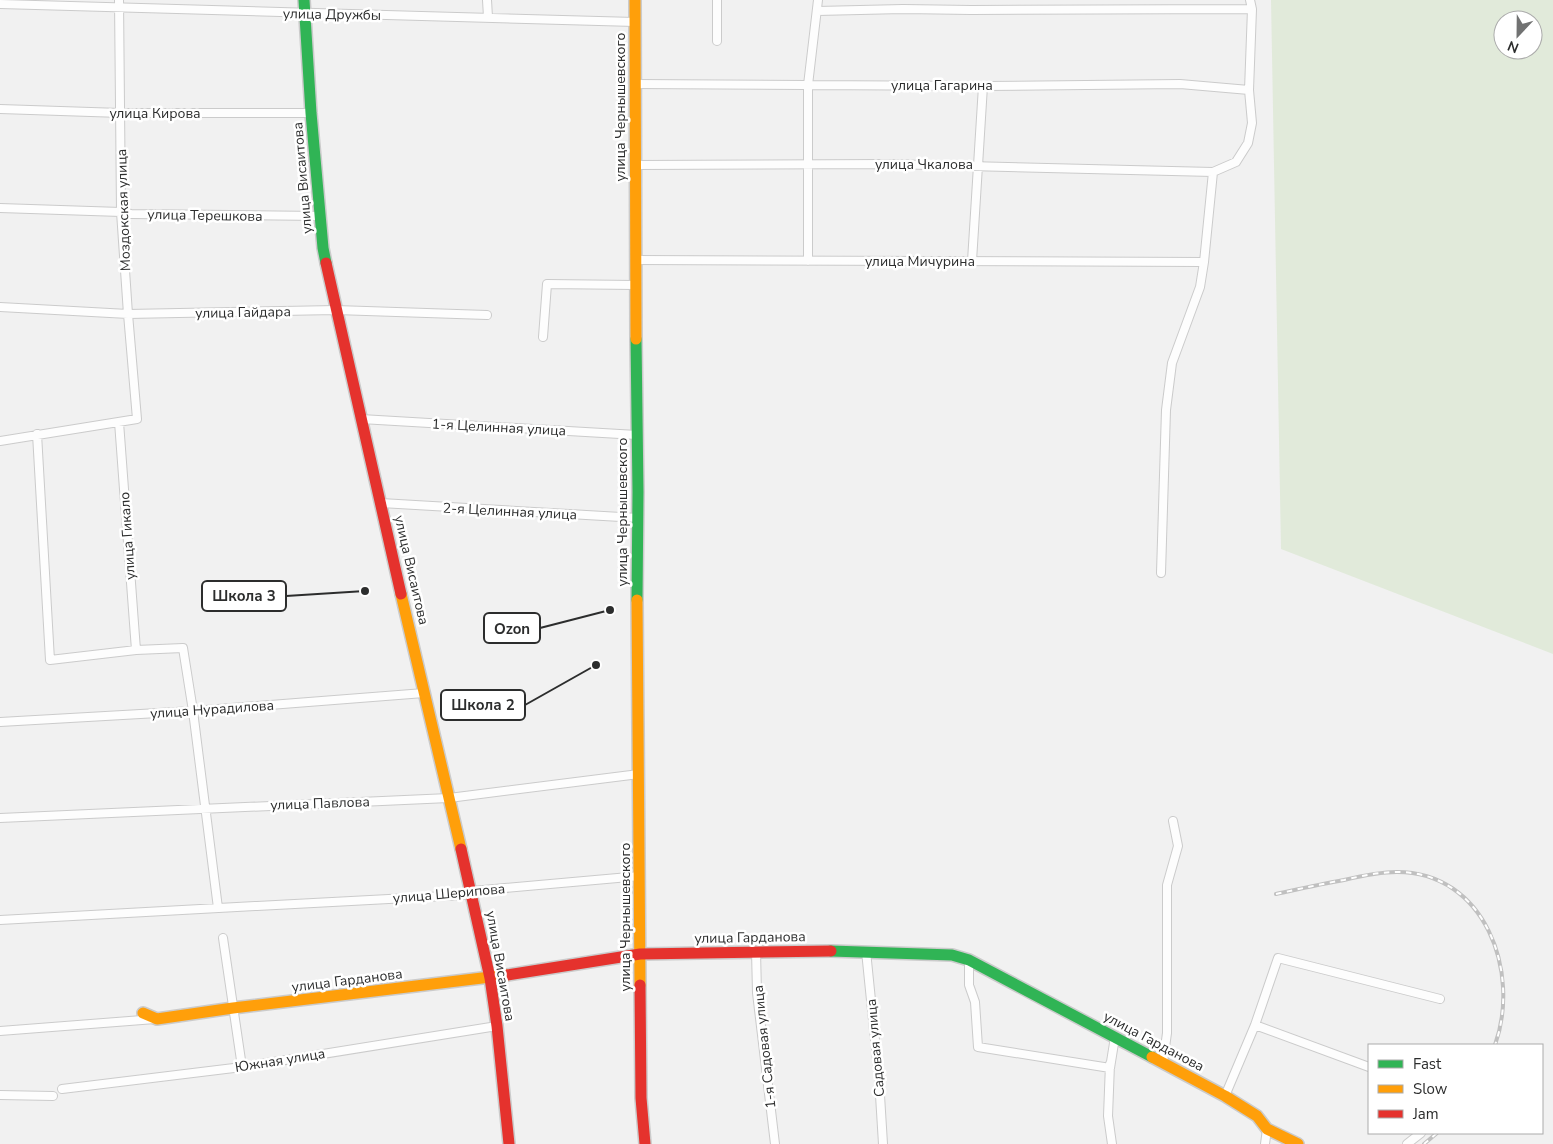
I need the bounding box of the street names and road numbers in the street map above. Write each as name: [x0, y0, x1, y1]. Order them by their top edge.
street label: улица Дружбы: [283, 4, 381, 25]
street label: улица Чернышевского: [611, 33, 630, 181]
street label: улица Гагарина: [891, 76, 993, 95]
street label: улица Кирова: [109, 104, 201, 123]
street label: улица Висаитова: [288, 121, 317, 235]
street label: Моздокская улица: [112, 149, 135, 271]
street label: улица Чкалова: [875, 155, 973, 174]
street label: улица Терешкова: [147, 205, 263, 226]
street label: улица Мичурина: [865, 252, 975, 271]
street label: улица Гайдара: [195, 302, 291, 323]
street label: 1-я Целинная улица: [431, 414, 567, 441]
street label: улица Чернышевского: [613, 438, 632, 586]
street label: улица Гикало: [115, 491, 140, 581]
street label: 2-я Целинная улица: [442, 498, 578, 525]
street label: улица Висаитова: [390, 513, 433, 627]
street label: улица Нурадилова: [149, 696, 275, 723]
street label: улица Павлова: [270, 792, 370, 815]
street label: улица Чернышевского: [616, 843, 635, 991]
street label: улица Шерипова: [392, 879, 506, 908]
street label: улица Висаитова: [481, 909, 520, 1023]
street label: улица Гарданова: [694, 927, 806, 948]
street label: улица Гарданова: [291, 964, 403, 997]
street label: 1-я Садовая улица: [749, 984, 780, 1110]
street label: Садовая улица: [862, 998, 889, 1098]
street label: улица Гарданова: [1100, 1007, 1207, 1076]
street label: Южная улица: [234, 1044, 327, 1077]

